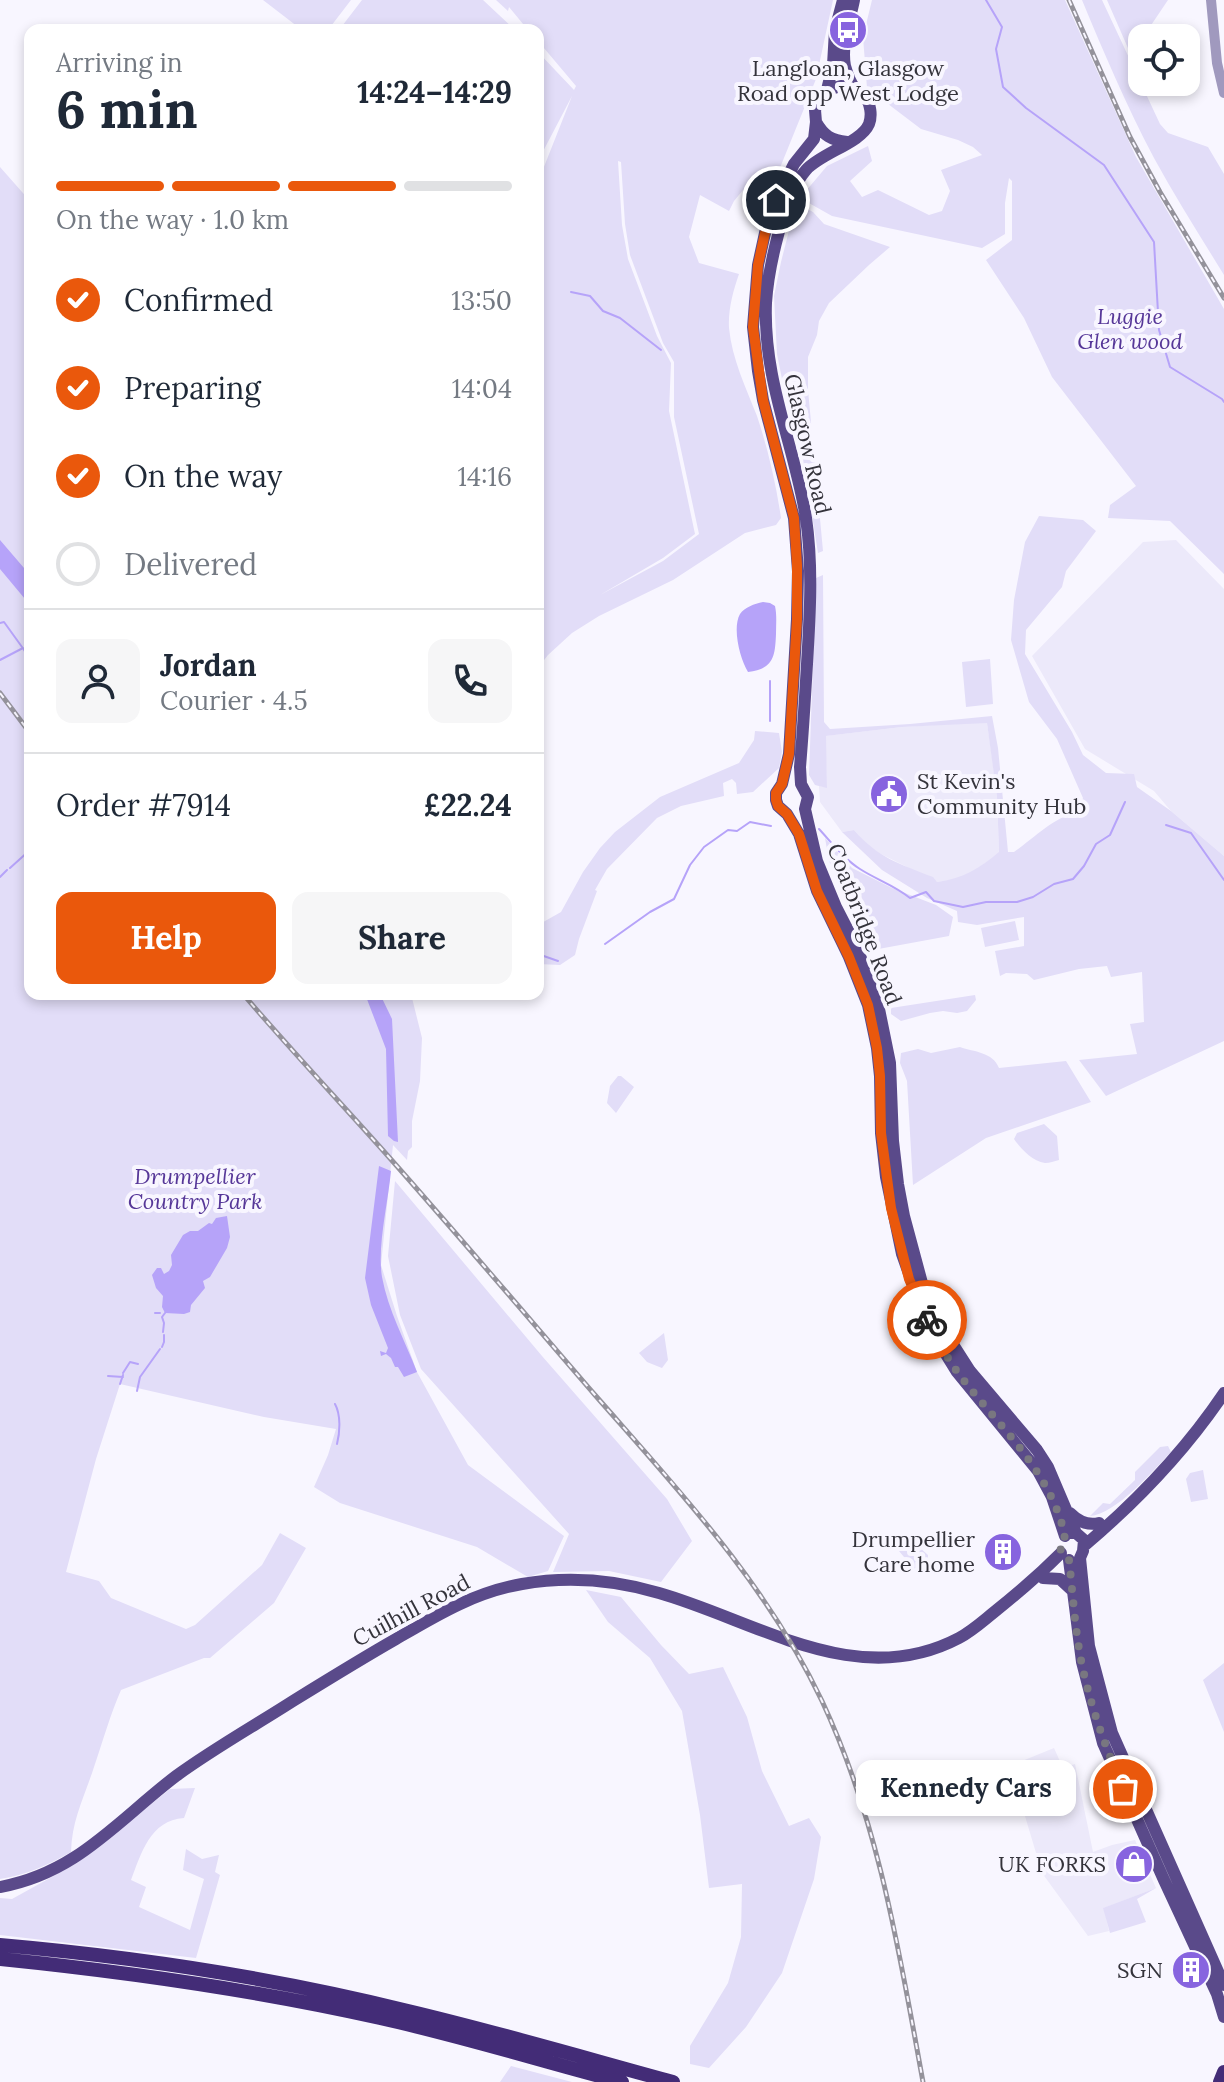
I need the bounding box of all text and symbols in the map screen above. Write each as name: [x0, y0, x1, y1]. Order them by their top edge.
bus stop icon: Langloan, Glasgow Road opp West Lodge: [827, 9, 869, 51]
map controls: [1128, 24, 1200, 96]
button: locate: [1128, 24, 1200, 96]
text: Arriving in: [56, 46, 183, 79]
place label: Langloan, Glasgow Road opp West Lodge: [737, 54, 959, 107]
text: 14:24–14:29: [357, 73, 512, 111]
text: 6 min: [56, 76, 198, 142]
pin: [742, 166, 810, 234]
icon: home: [754, 178, 798, 222]
text: On the way · 1.0 km: [56, 203, 289, 236]
icon: check: [56, 278, 100, 322]
text: Confirmed: [124, 281, 273, 319]
text: 13:50: [451, 284, 512, 317]
park label: Luggie Glen wood: [1077, 302, 1183, 355]
icon: check: [56, 366, 100, 410]
text: Preparing: [124, 369, 261, 407]
street label: Glasgow Road: [778, 371, 838, 517]
text: 14:04: [452, 372, 512, 405]
icon: check: [56, 454, 100, 498]
text: On the way: [124, 457, 282, 495]
text: 14:16: [457, 460, 512, 493]
text: Delivered: [124, 545, 257, 583]
button: person: [56, 639, 140, 723]
button: phone: [428, 639, 512, 723]
text: Jordan: [160, 646, 257, 684]
text: Courier · 4.5: [160, 684, 308, 717]
place label: St Kevin's Community Hub: [917, 767, 1086, 820]
public building icon: St Kevin's Community Hub: [868, 773, 910, 815]
text: Order #7914: [56, 786, 231, 824]
text: £22.24: [423, 786, 512, 824]
street label: Coatbridge Road: [821, 839, 909, 1009]
button: Help: [56, 892, 276, 984]
button: Share: [292, 892, 512, 984]
park label: Drumpellier Country Park: [128, 1162, 262, 1215]
courier: [887, 1280, 967, 1360]
icon: bike: [905, 1298, 949, 1342]
place label: Drumpellier Care home: [852, 1525, 975, 1578]
building icon: Drumpellier Care home: [982, 1531, 1024, 1573]
street label: Cuilhill Road: [348, 1567, 474, 1653]
pin: [1089, 1755, 1157, 1823]
callout: Kennedy Cars: [855, 1761, 1075, 1817]
icon: bag: [1101, 1767, 1145, 1811]
text: Kennedy Cars: [880, 1771, 1052, 1804]
shop icon: UK FORKS: [1113, 1843, 1155, 1885]
place label: UK FORKS: [998, 1850, 1106, 1878]
building icon: SGN: [1170, 1949, 1212, 1991]
place label: SGN: [1117, 1956, 1163, 1984]

